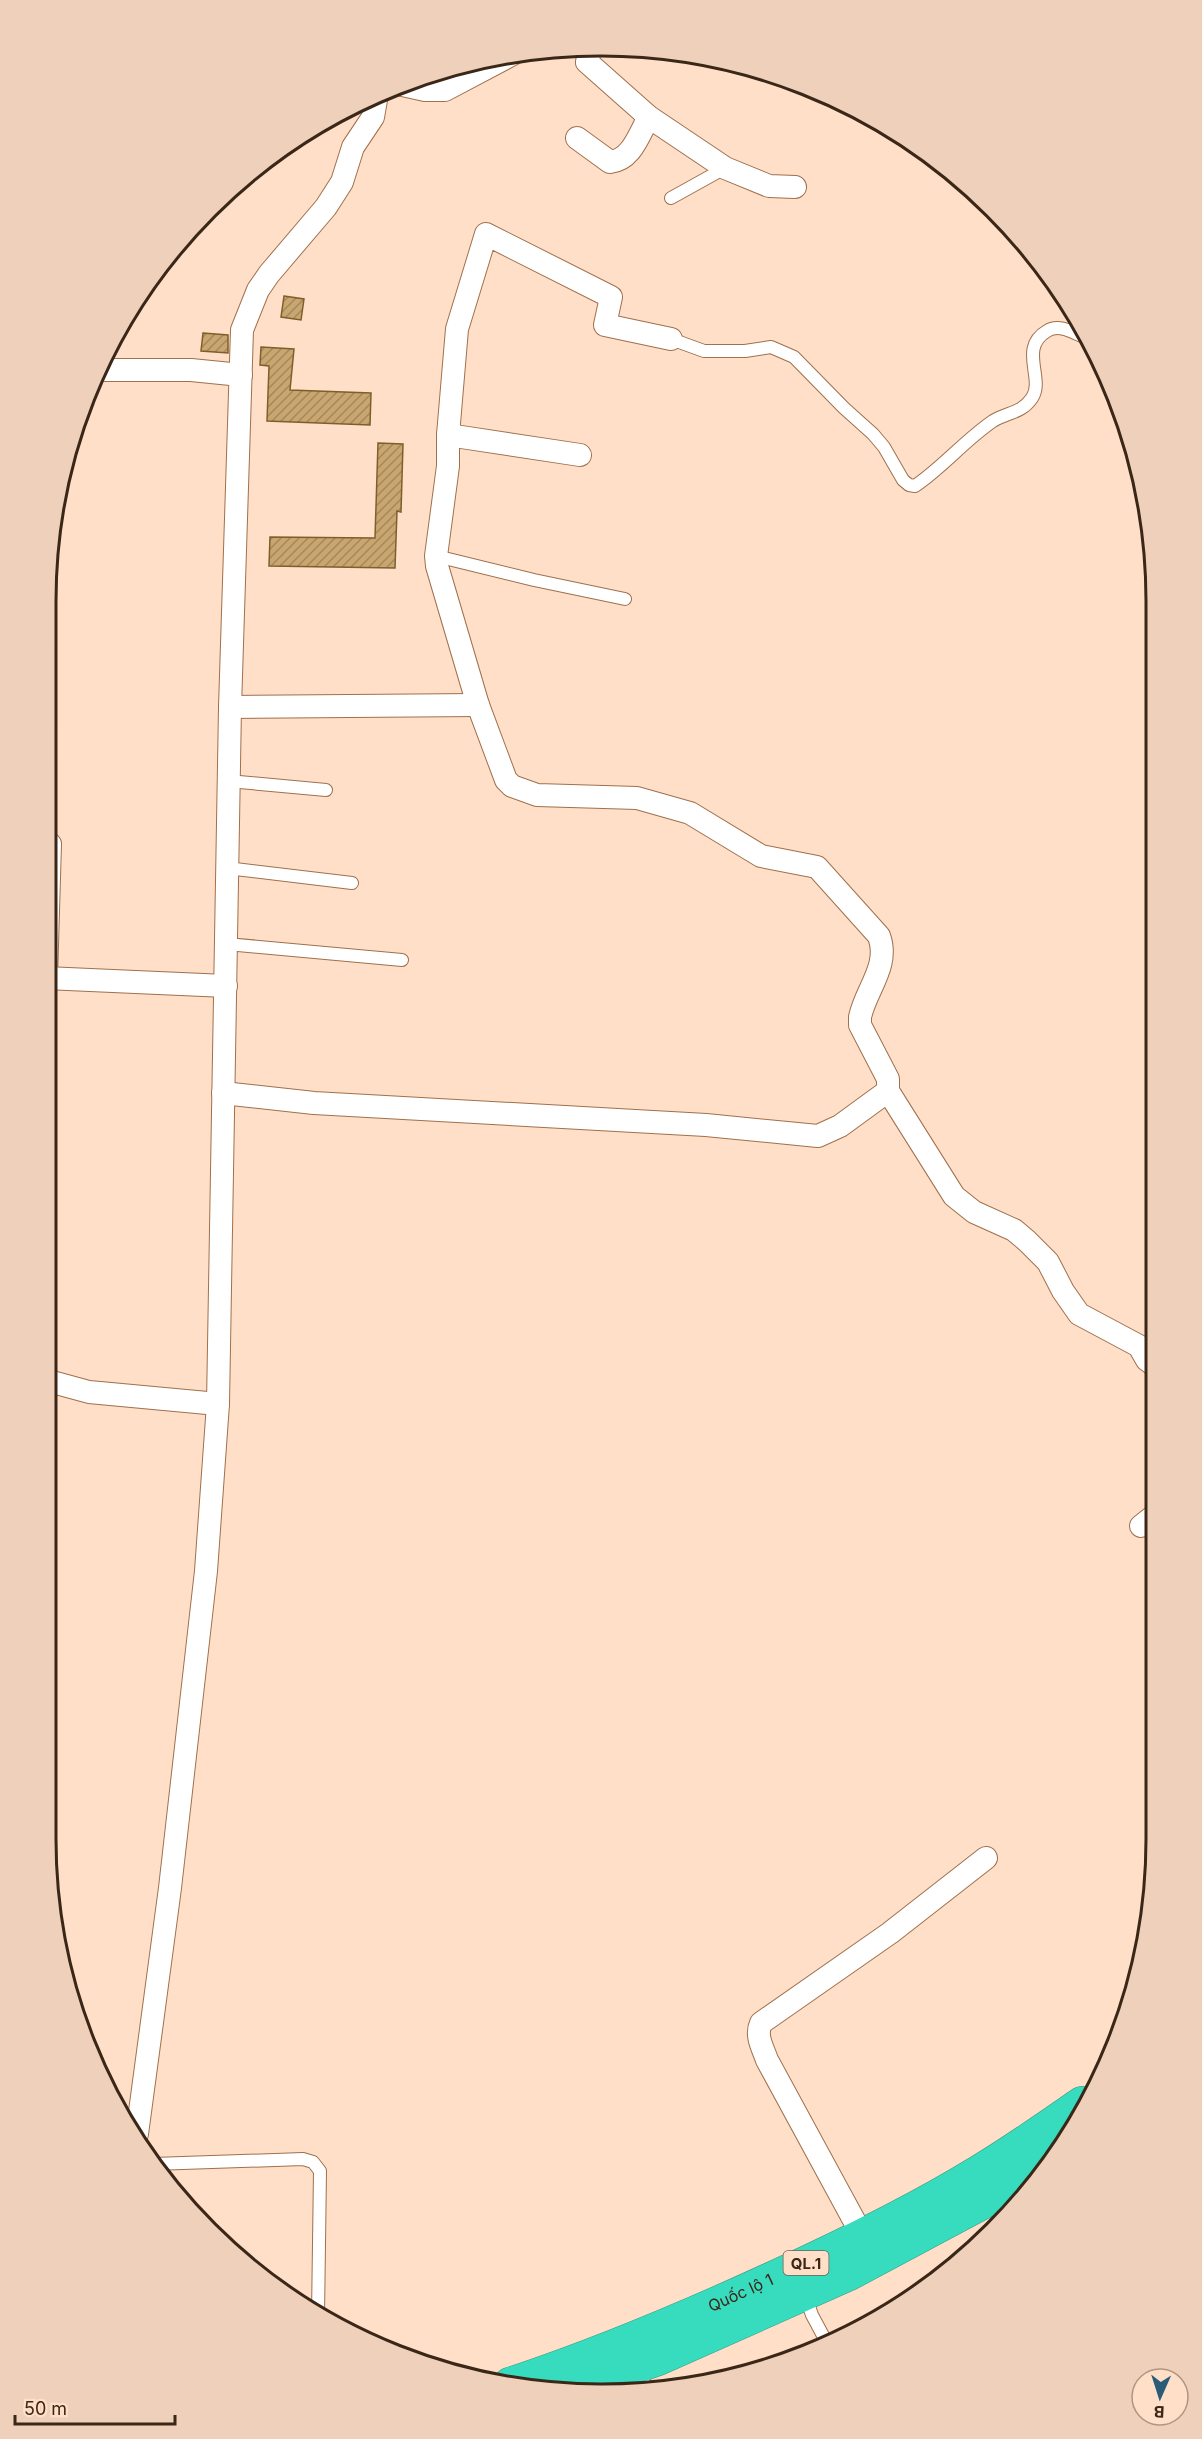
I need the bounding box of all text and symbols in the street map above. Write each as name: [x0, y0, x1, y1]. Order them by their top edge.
road number: QL.1: [784, 2251, 828, 2275]
street label: Quốc lộ 1: [705, 2269, 776, 2316]
north arrow: [1130, 2367, 1190, 2427]
scale bar: [15, 2388, 176, 2426]
text: 50 m: [24, 2398, 67, 2419]
text: B: [1153, 2402, 1165, 2422]

